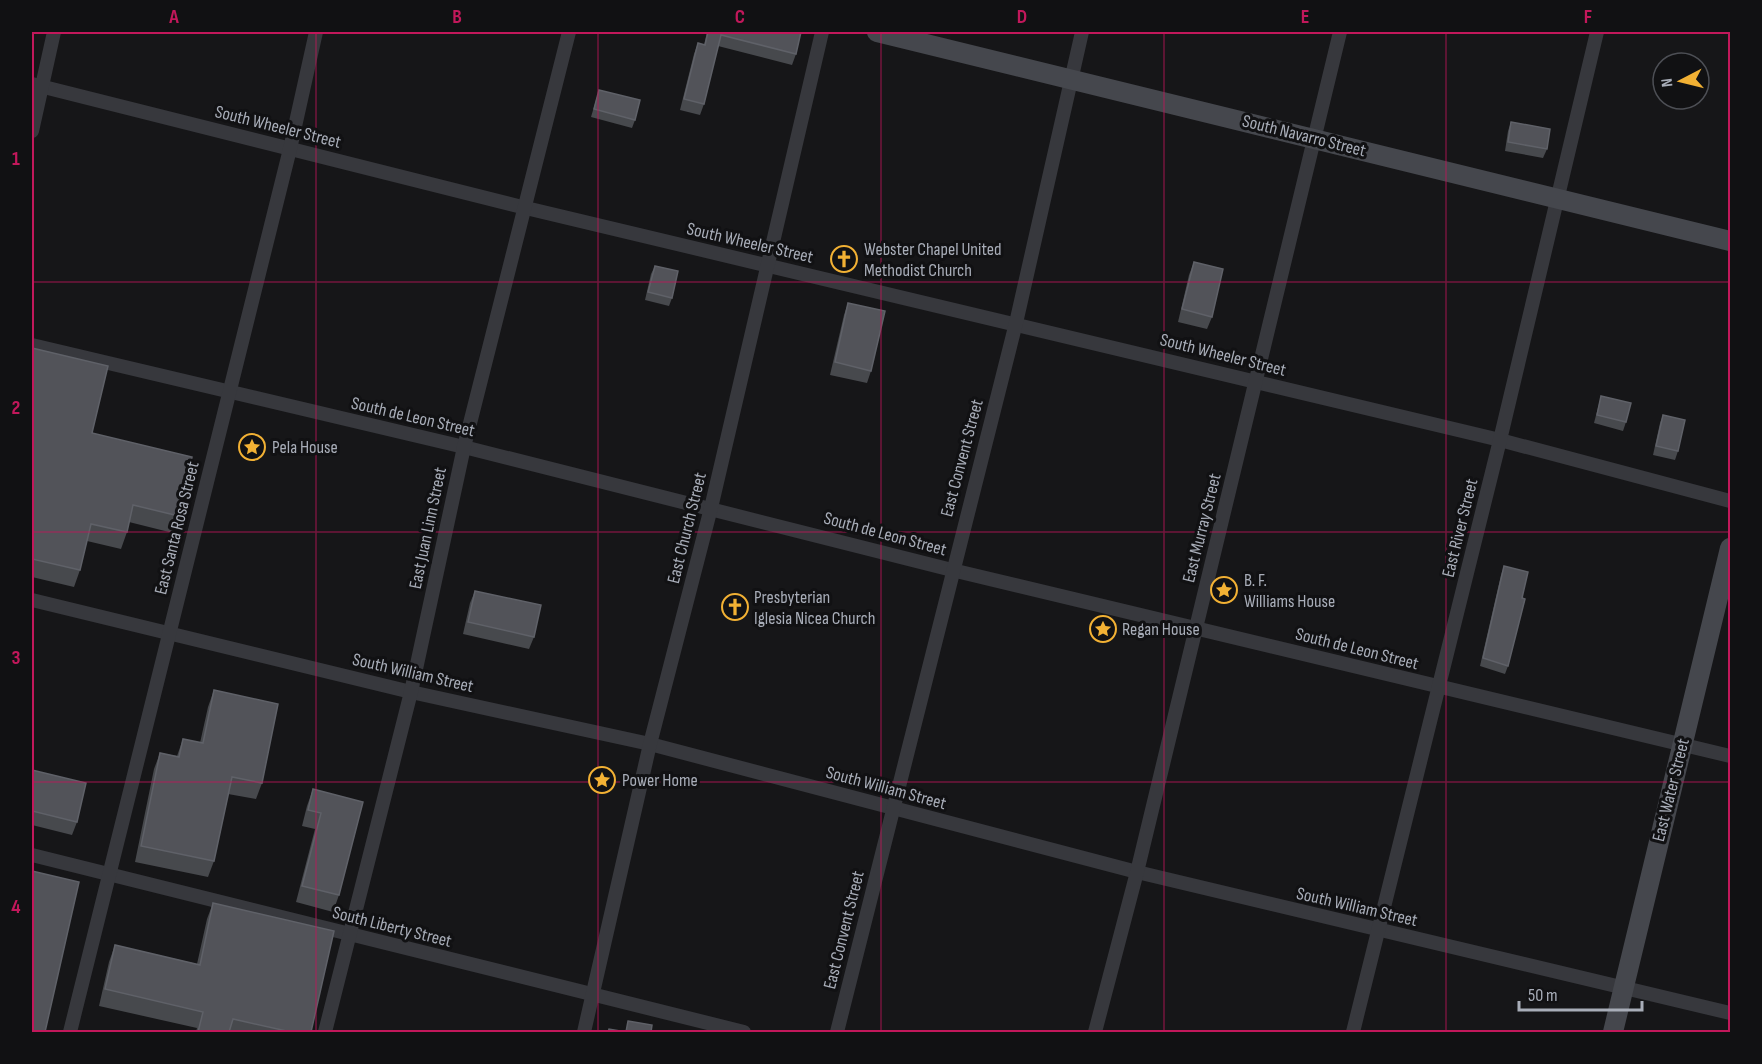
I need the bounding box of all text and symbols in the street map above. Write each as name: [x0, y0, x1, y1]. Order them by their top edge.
text: A: [168, 5, 179, 29]
text: B: [452, 5, 462, 29]
text: C: [735, 5, 745, 29]
text: D: [1017, 5, 1027, 29]
text: E: [1301, 5, 1309, 29]
text: F: [1584, 5, 1592, 29]
north arrow: [1651, 51, 1711, 111]
text: N: [1658, 77, 1678, 88]
street label: South Wheeler Street: [213, 101, 344, 153]
street label: South Navarro Street: [1240, 110, 1369, 162]
text: 1: [12, 147, 20, 171]
street label: South Wheeler Street: [685, 218, 816, 268]
place label: Webster Chapel United Methodist Church: [864, 239, 1002, 281]
church icon: Webster Chapel United Methodist Church: [829, 244, 859, 274]
street label: South Wheeler Street: [1158, 329, 1289, 381]
street label: South de Leon Street: [349, 393, 477, 442]
text: 2: [12, 396, 20, 420]
street label: East Convent Street: [936, 396, 988, 519]
place icon: Pela House: [237, 432, 267, 462]
place label: Pela House: [272, 437, 338, 458]
street label: East Santa Rosa Street: [150, 459, 204, 597]
street label: East Juan Linn Street: [405, 465, 451, 591]
street label: East Church Street: [663, 470, 711, 586]
street label: East Murray Street: [1178, 471, 1226, 585]
street label: East River Street: [1438, 476, 1482, 579]
street label: South de Leon Street: [821, 508, 949, 561]
place label: B. F. Williams House: [1244, 570, 1335, 612]
place icon: B. F. Williams House: [1209, 575, 1239, 605]
place label: Presbyterian Iglesia Nicea Church: [754, 587, 875, 629]
church icon: Presbyterian Iglesia Nicea Church: [720, 592, 750, 622]
place icon: Regan House: [1088, 614, 1118, 644]
place label: Regan House: [1122, 619, 1200, 640]
street label: South de Leon Street: [1293, 624, 1421, 675]
text: 3: [12, 646, 21, 670]
street label: South William Street: [350, 649, 476, 697]
street label: East Water Street: [1648, 736, 1694, 844]
street label: South William Street: [824, 762, 949, 814]
place icon: Power Home: [587, 765, 617, 795]
place label: Power Home: [622, 770, 698, 791]
street label: East Convent Street: [819, 868, 869, 991]
street label: South William Street: [1294, 883, 1420, 931]
text: 4: [11, 895, 21, 919]
street label: South Liberty Street: [330, 902, 454, 952]
scale bar: [1519, 974, 1642, 1012]
text: 50 m: [1528, 985, 1558, 1006]

